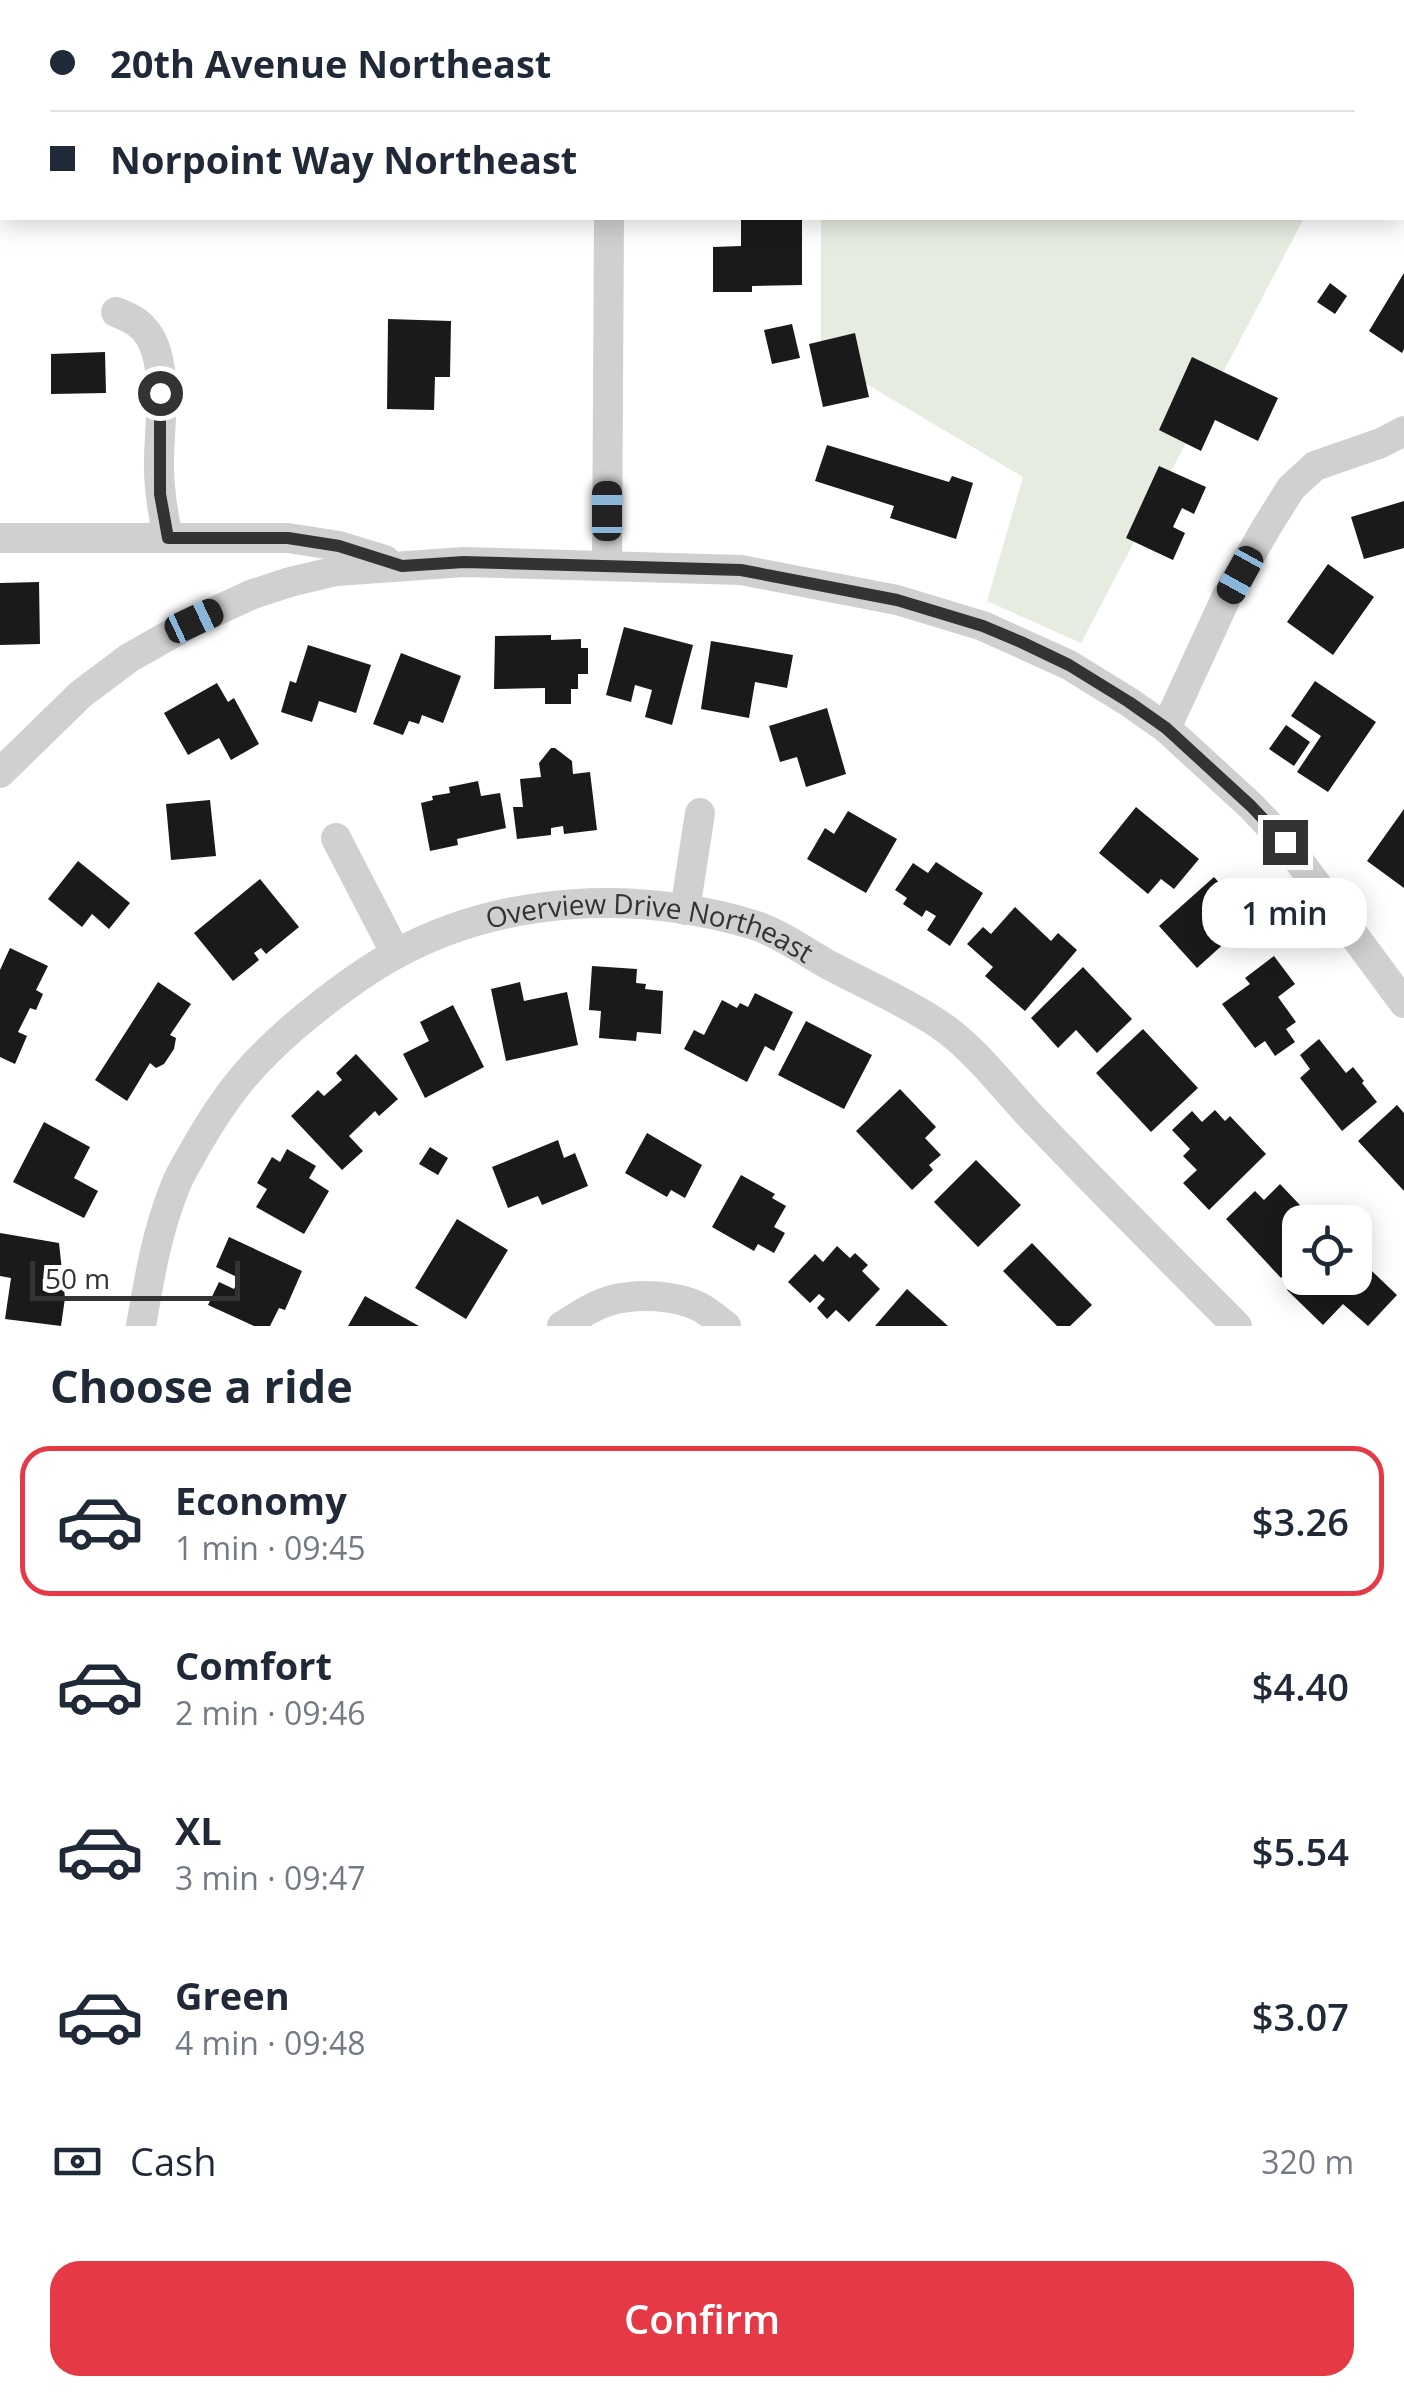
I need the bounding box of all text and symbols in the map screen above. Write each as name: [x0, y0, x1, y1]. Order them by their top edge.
text: 20th Avenue Northeast: [110, 37, 551, 89]
text: Norpoint Way Northeast: [110, 133, 577, 185]
route start: [138, 371, 183, 416]
car: [592, 481, 622, 541]
car: [1212, 541, 1268, 609]
car: [160, 595, 228, 647]
route end: [1263, 820, 1308, 865]
callout: 1 min: [1202, 877, 1368, 947]
street label: Overview Drive Northeast: [481, 884, 821, 971]
text: 1 min: [1241, 891, 1328, 934]
map controls: [1282, 1205, 1372, 1295]
button: locate: [1282, 1205, 1372, 1295]
scale bar: [30, 1256, 240, 1300]
text: 50 m: [45, 1259, 110, 1297]
text: Choose a ride: [50, 1355, 353, 1416]
text: Economy: [175, 1474, 347, 1526]
icon: car: [55, 1476, 145, 1566]
text: $3.26: [1252, 1495, 1349, 1547]
text: 1 min · 09:45: [175, 1526, 366, 1569]
text: Comfort: [175, 1639, 332, 1691]
icon: car: [55, 1641, 145, 1731]
text: $4.40: [1252, 1660, 1349, 1712]
text: 2 min · 09:46: [175, 1691, 366, 1734]
text: XL: [175, 1804, 222, 1856]
icon: car: [55, 1806, 145, 1896]
text: $5.54: [1252, 1825, 1349, 1877]
text: 3 min · 09:47: [175, 1856, 366, 1899]
text: Green: [175, 1969, 290, 2021]
icon: car: [55, 1971, 145, 2061]
text: $3.07: [1252, 1990, 1349, 2042]
text: 4 min · 09:48: [175, 2021, 366, 2064]
icon: cash: [50, 2134, 105, 2189]
text: Cash: [130, 2135, 216, 2187]
text: 320 m: [1261, 2140, 1354, 2183]
button: Confirm: [50, 2261, 1354, 2376]

